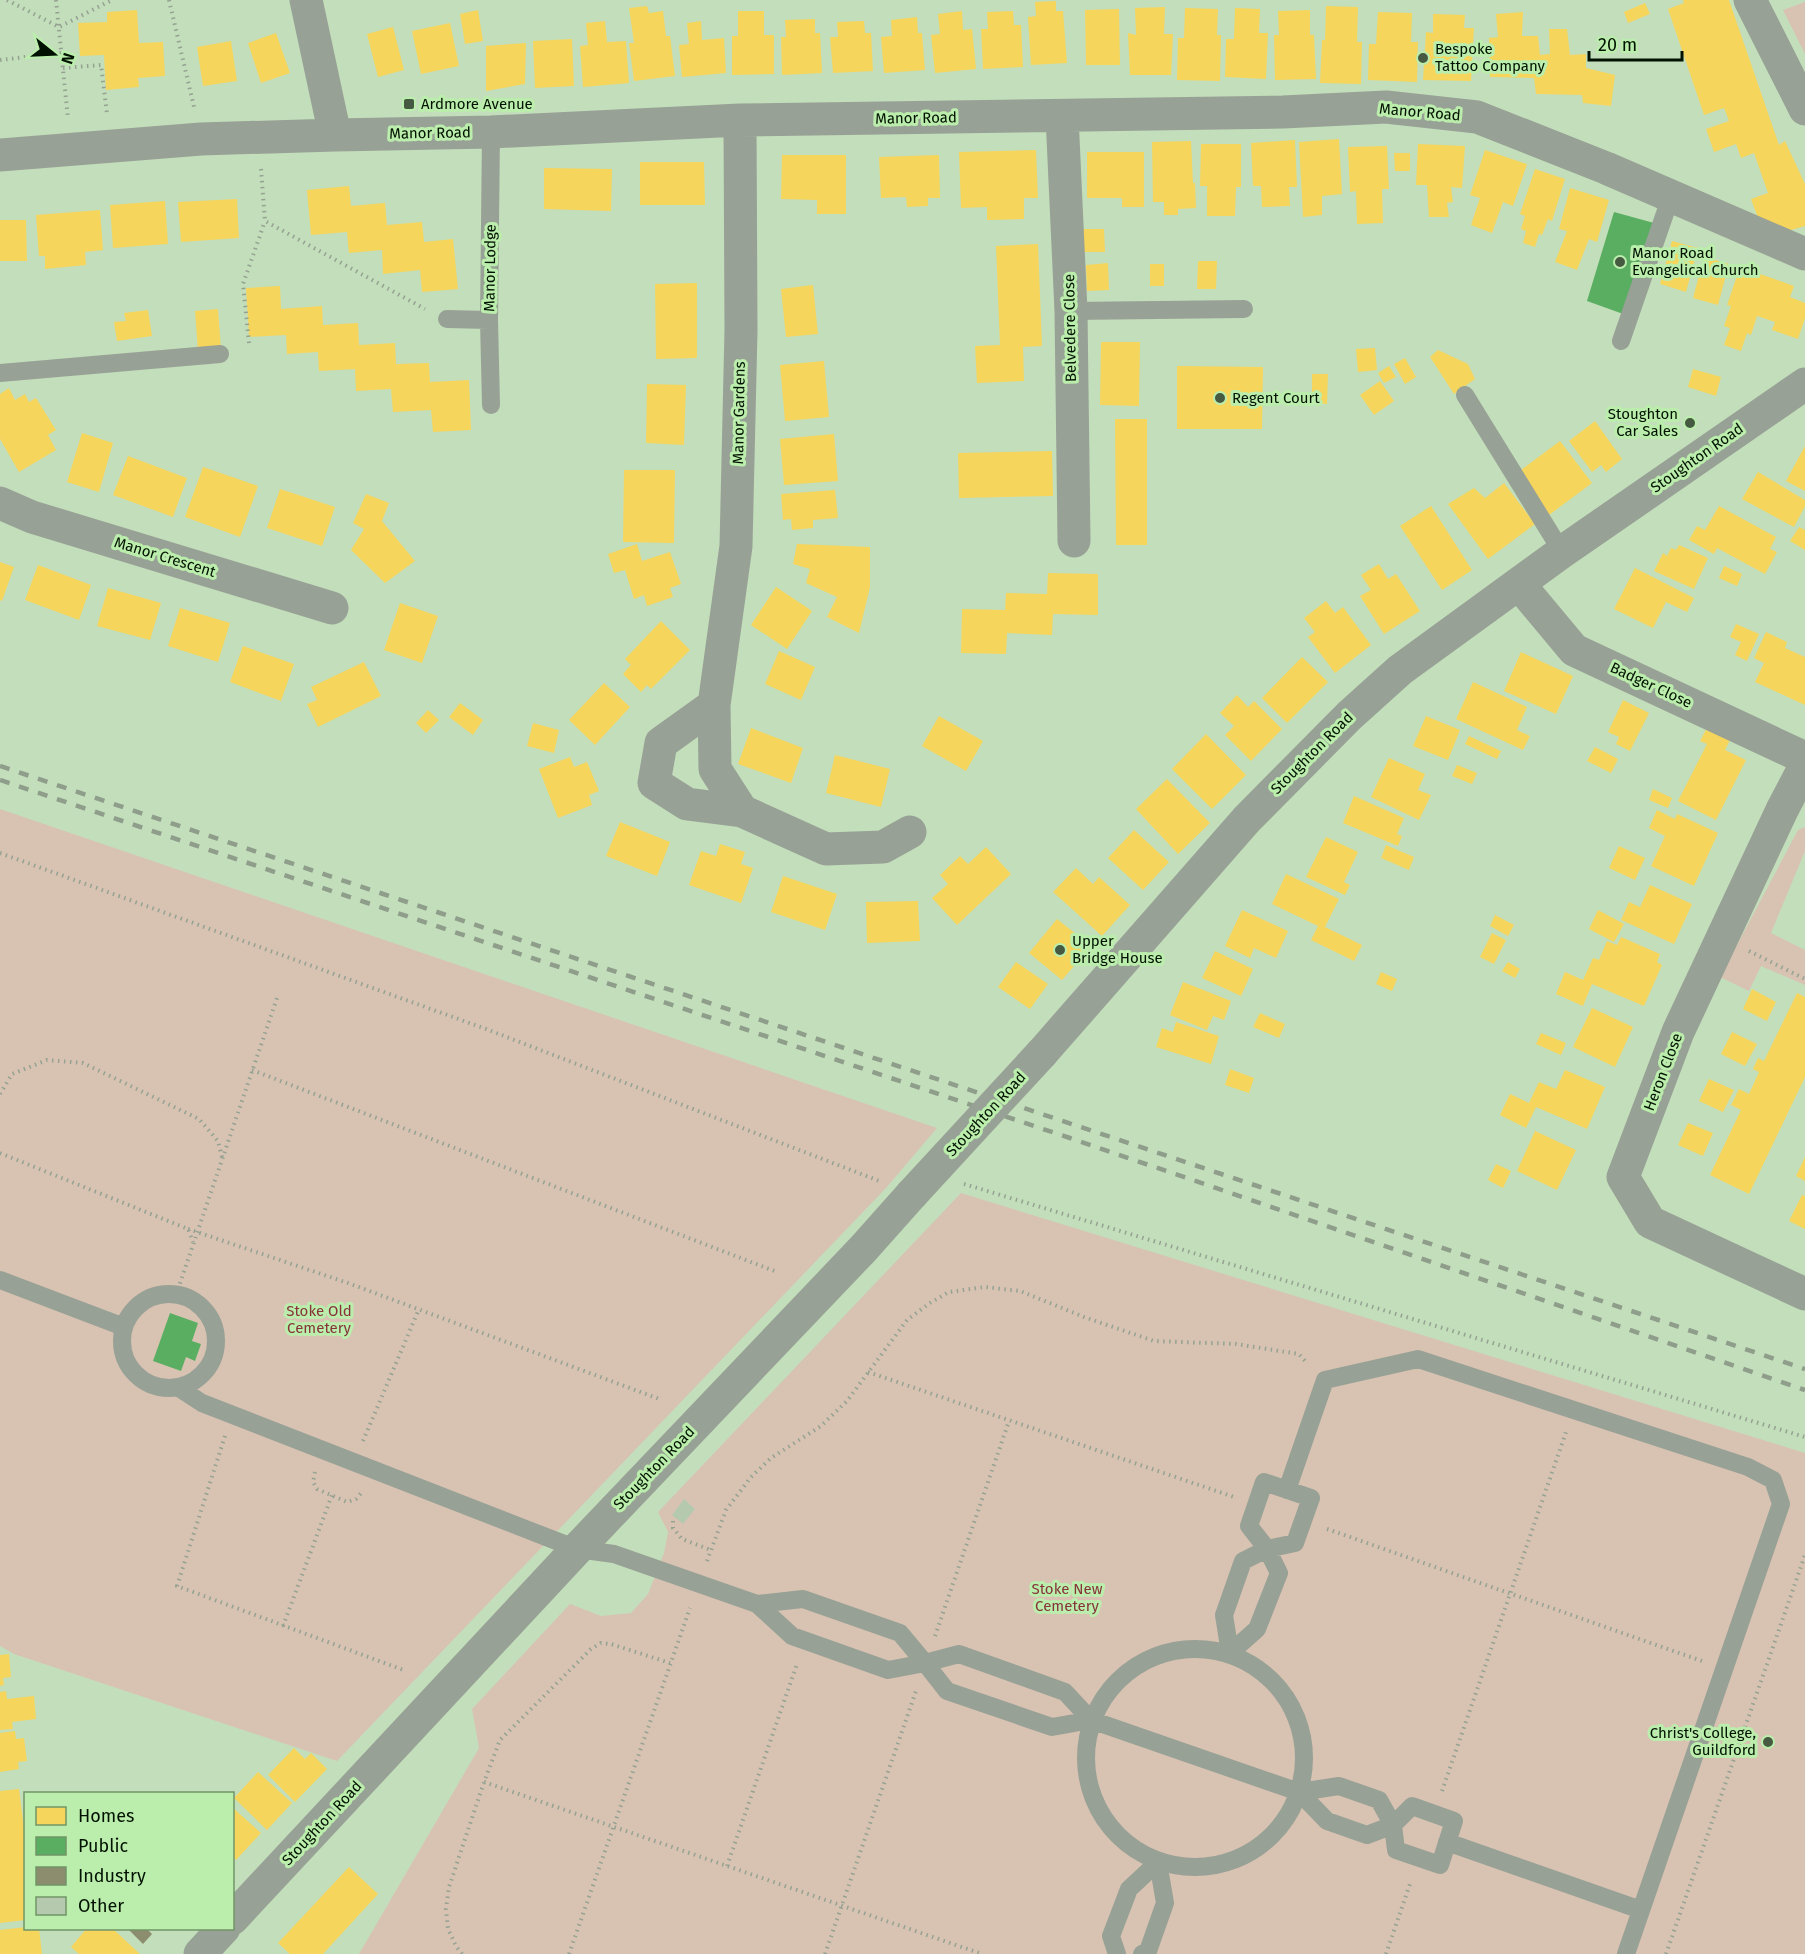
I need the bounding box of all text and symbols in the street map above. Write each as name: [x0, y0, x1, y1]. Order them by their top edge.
north arrow: [24, 24, 84, 84]
scale bar: [1589, 24, 1682, 62]
text: 20 m: [1598, 34, 1637, 56]
place label: Bespoke Tattoo Company: [1435, 40, 1546, 75]
text: N: [57, 51, 78, 66]
marker: Bespoke Tattoo Company: [1416, 51, 1430, 65]
place label: Ardmore Avenue: [421, 95, 533, 113]
marker: Ardmore Avenue: [402, 97, 416, 111]
street label: Manor Road: [1378, 99, 1462, 125]
street label: Manor Road: [875, 108, 957, 128]
street label: Manor Road: [389, 123, 471, 143]
street label: Manor Lodge: [480, 224, 500, 312]
place label: Manor Road Evangelical Church: [1632, 244, 1759, 279]
marker: Manor Road Evangelical Church: [1613, 255, 1627, 269]
street label: Belvedere Close: [1060, 274, 1080, 382]
street label: Manor Gardens: [729, 361, 749, 465]
place label: Regent Court: [1232, 389, 1320, 407]
marker: Regent Court: [1213, 391, 1227, 405]
place label: Stoughton Car Sales: [1608, 405, 1678, 440]
marker: Stoughton Car Sales: [1683, 416, 1697, 430]
street label: Stoughton Road: [1647, 419, 1747, 497]
street label: Manor Crescent: [112, 533, 218, 581]
street label: Badger Close: [1607, 658, 1695, 712]
street label: Stoughton Road: [1267, 708, 1357, 798]
place label: Upper Bridge House: [1072, 932, 1163, 967]
marker: Upper Bridge House: [1053, 943, 1067, 957]
street label: Heron Close: [1640, 1031, 1686, 1113]
street label: Stoughton Road: [942, 1068, 1030, 1160]
park label: Stoke Old Cemetery: [286, 1302, 352, 1337]
street label: Stoughton Road: [610, 1423, 698, 1513]
park label: Stoke New Cemetery: [1032, 1580, 1103, 1615]
place label: Christ's College, Guildford: [1650, 1724, 1756, 1759]
marker: Christ's College, Guildford: [1761, 1735, 1775, 1749]
street label: Stoughton Road: [278, 1777, 366, 1869]
legend: [24, 1792, 234, 1930]
text: Homes: [78, 1805, 134, 1827]
text: Public: [78, 1835, 128, 1857]
text: Industry: [78, 1865, 146, 1887]
text: Other: [78, 1895, 124, 1917]

